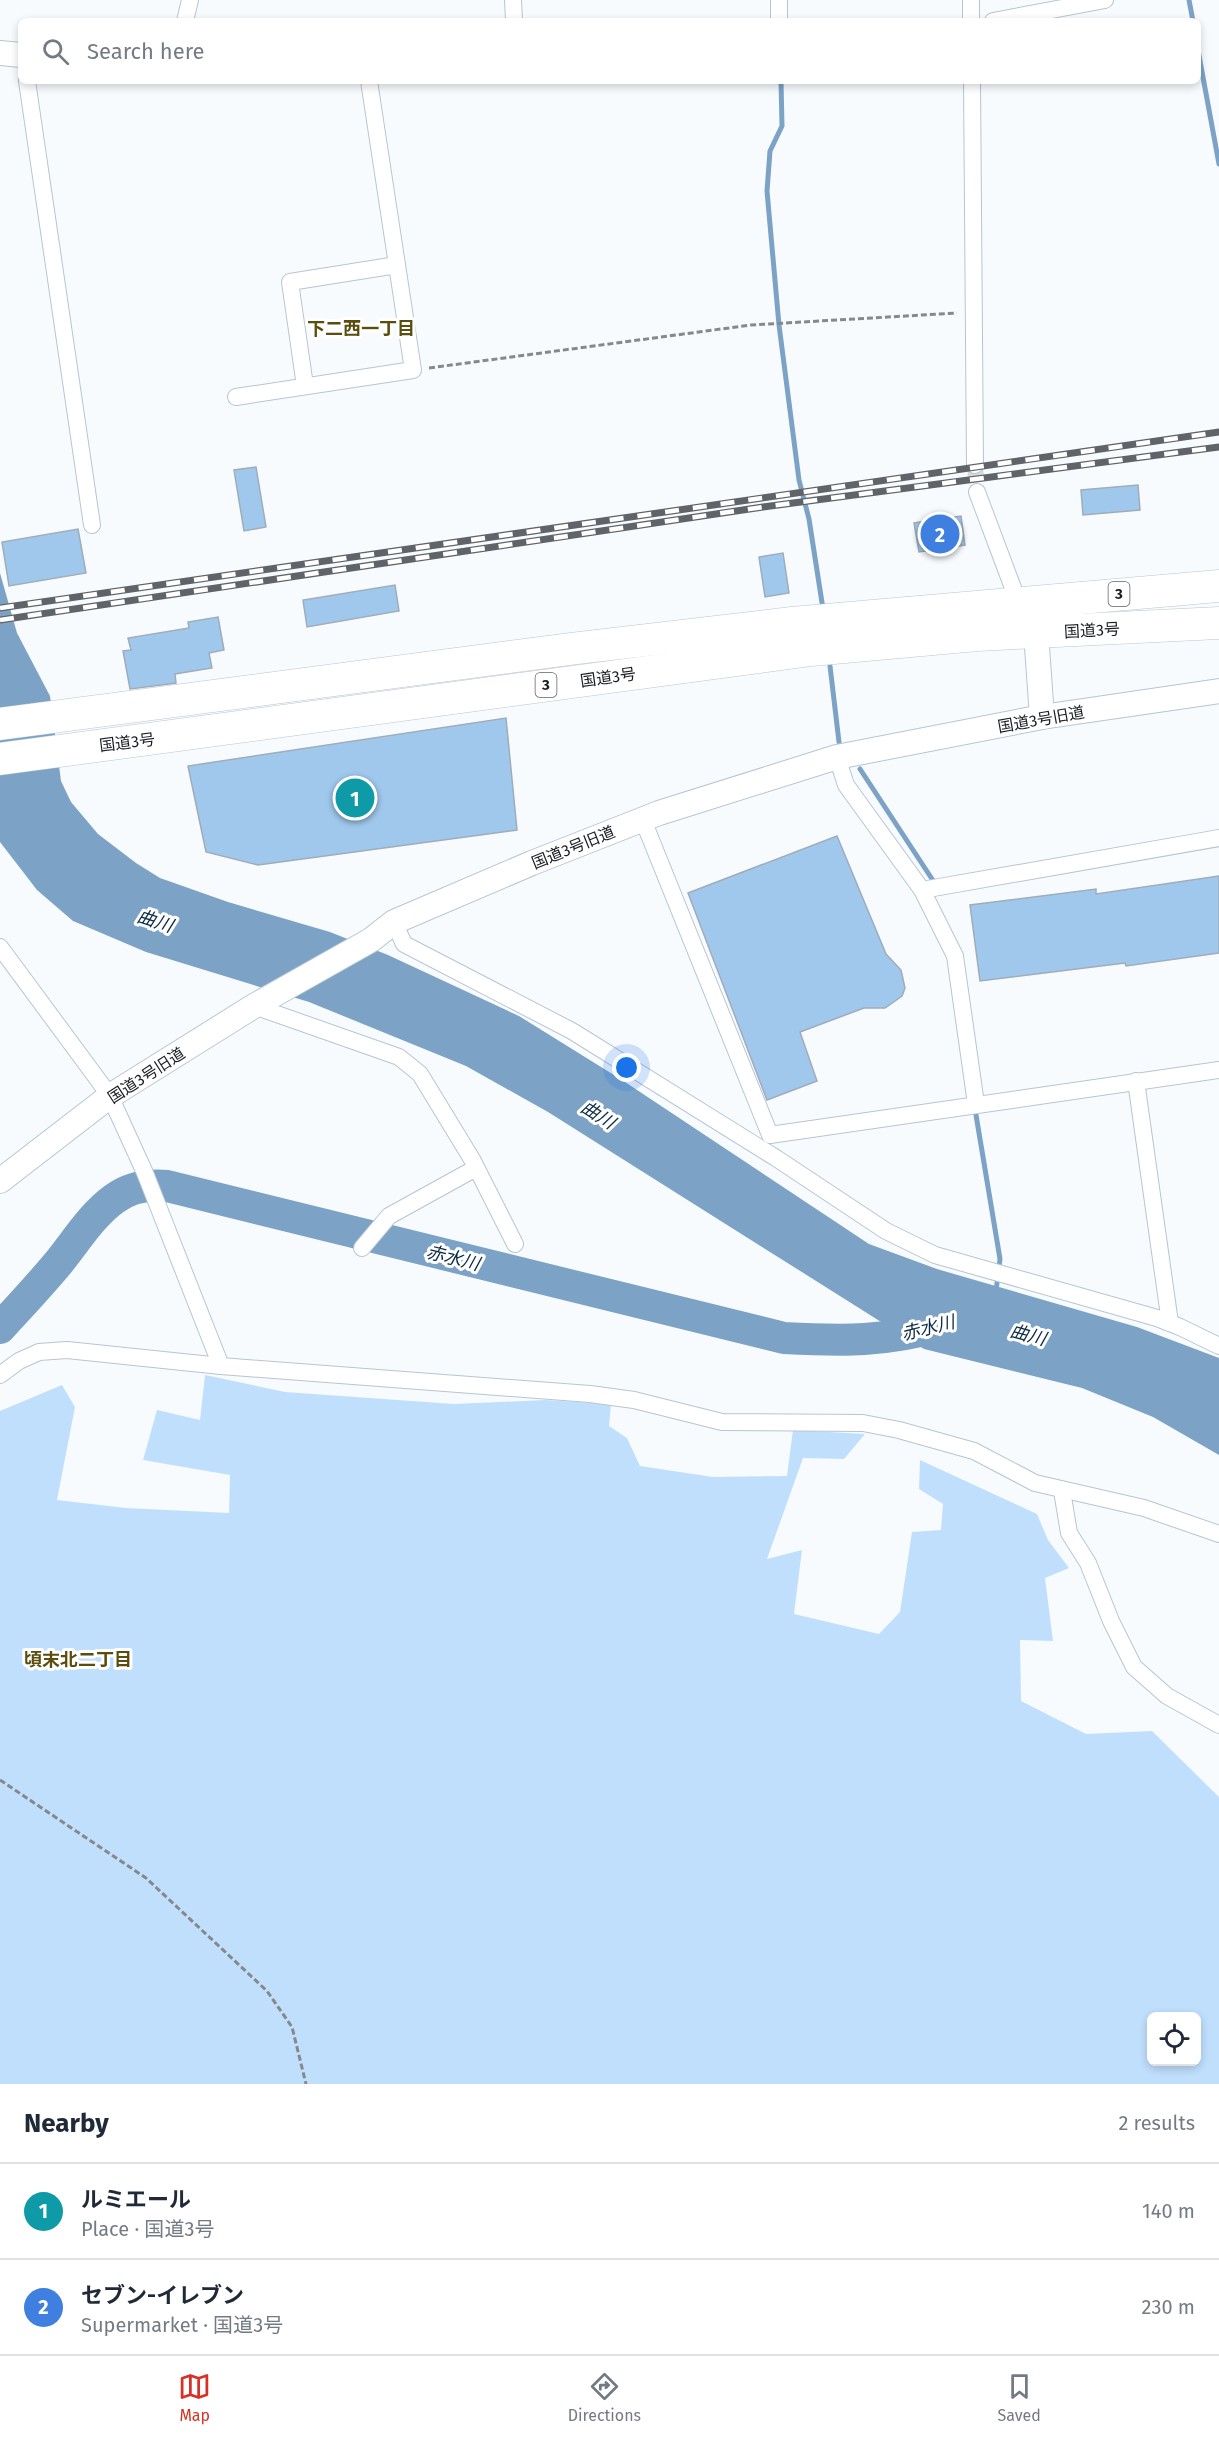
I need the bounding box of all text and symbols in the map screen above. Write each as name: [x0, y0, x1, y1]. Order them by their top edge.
search box: [18, 18, 1201, 84]
icon: search: [39, 35, 72, 68]
text: Search here: [87, 38, 205, 65]
district label: 下二西一丁目: [307, 318, 415, 340]
pin: 2: [920, 512, 960, 556]
road number: 3: [1108, 582, 1130, 606]
street label: 国道3号: [1064, 620, 1120, 641]
street label: 国道3号: [579, 664, 637, 691]
road number: 3: [536, 673, 556, 697]
street label: 国道3号旧道: [996, 702, 1086, 736]
street label: 国道3号: [98, 730, 156, 755]
pin: 1: [336, 776, 374, 820]
street label: 国道3号旧道: [529, 822, 618, 873]
water label: 曲川: [134, 905, 177, 938]
street label: 国道3号旧道: [104, 1043, 188, 1107]
your location: [612, 1053, 641, 1082]
water label: 曲川: [577, 1096, 621, 1135]
water label: 赤水川: [424, 1241, 484, 1276]
water label: 赤水川: [899, 1310, 959, 1345]
water label: 曲川: [1008, 1320, 1050, 1351]
district label: 頃末北二丁目: [24, 1649, 132, 1671]
map controls: [1147, 2012, 1201, 2066]
button: locate: [1147, 2012, 1201, 2066]
text: Nearby: [24, 2108, 109, 2139]
text: 2 results: [1118, 2111, 1195, 2135]
text: ルミエール: [81, 2186, 191, 2213]
text: 1: [39, 2199, 48, 2223]
text: 140 m: [1142, 2199, 1195, 2223]
text: Place · 国道3号: [81, 2217, 215, 2241]
text: セブン-イレブン: [81, 2282, 244, 2309]
text: 2: [38, 2295, 49, 2319]
text: 230 m: [1142, 2295, 1195, 2319]
text: Supermarket · 国道3号: [81, 2313, 283, 2337]
tab: Map: [178, 2370, 211, 2425]
tab: Directions: [568, 2370, 641, 2425]
tab: Saved: [997, 2370, 1041, 2425]

